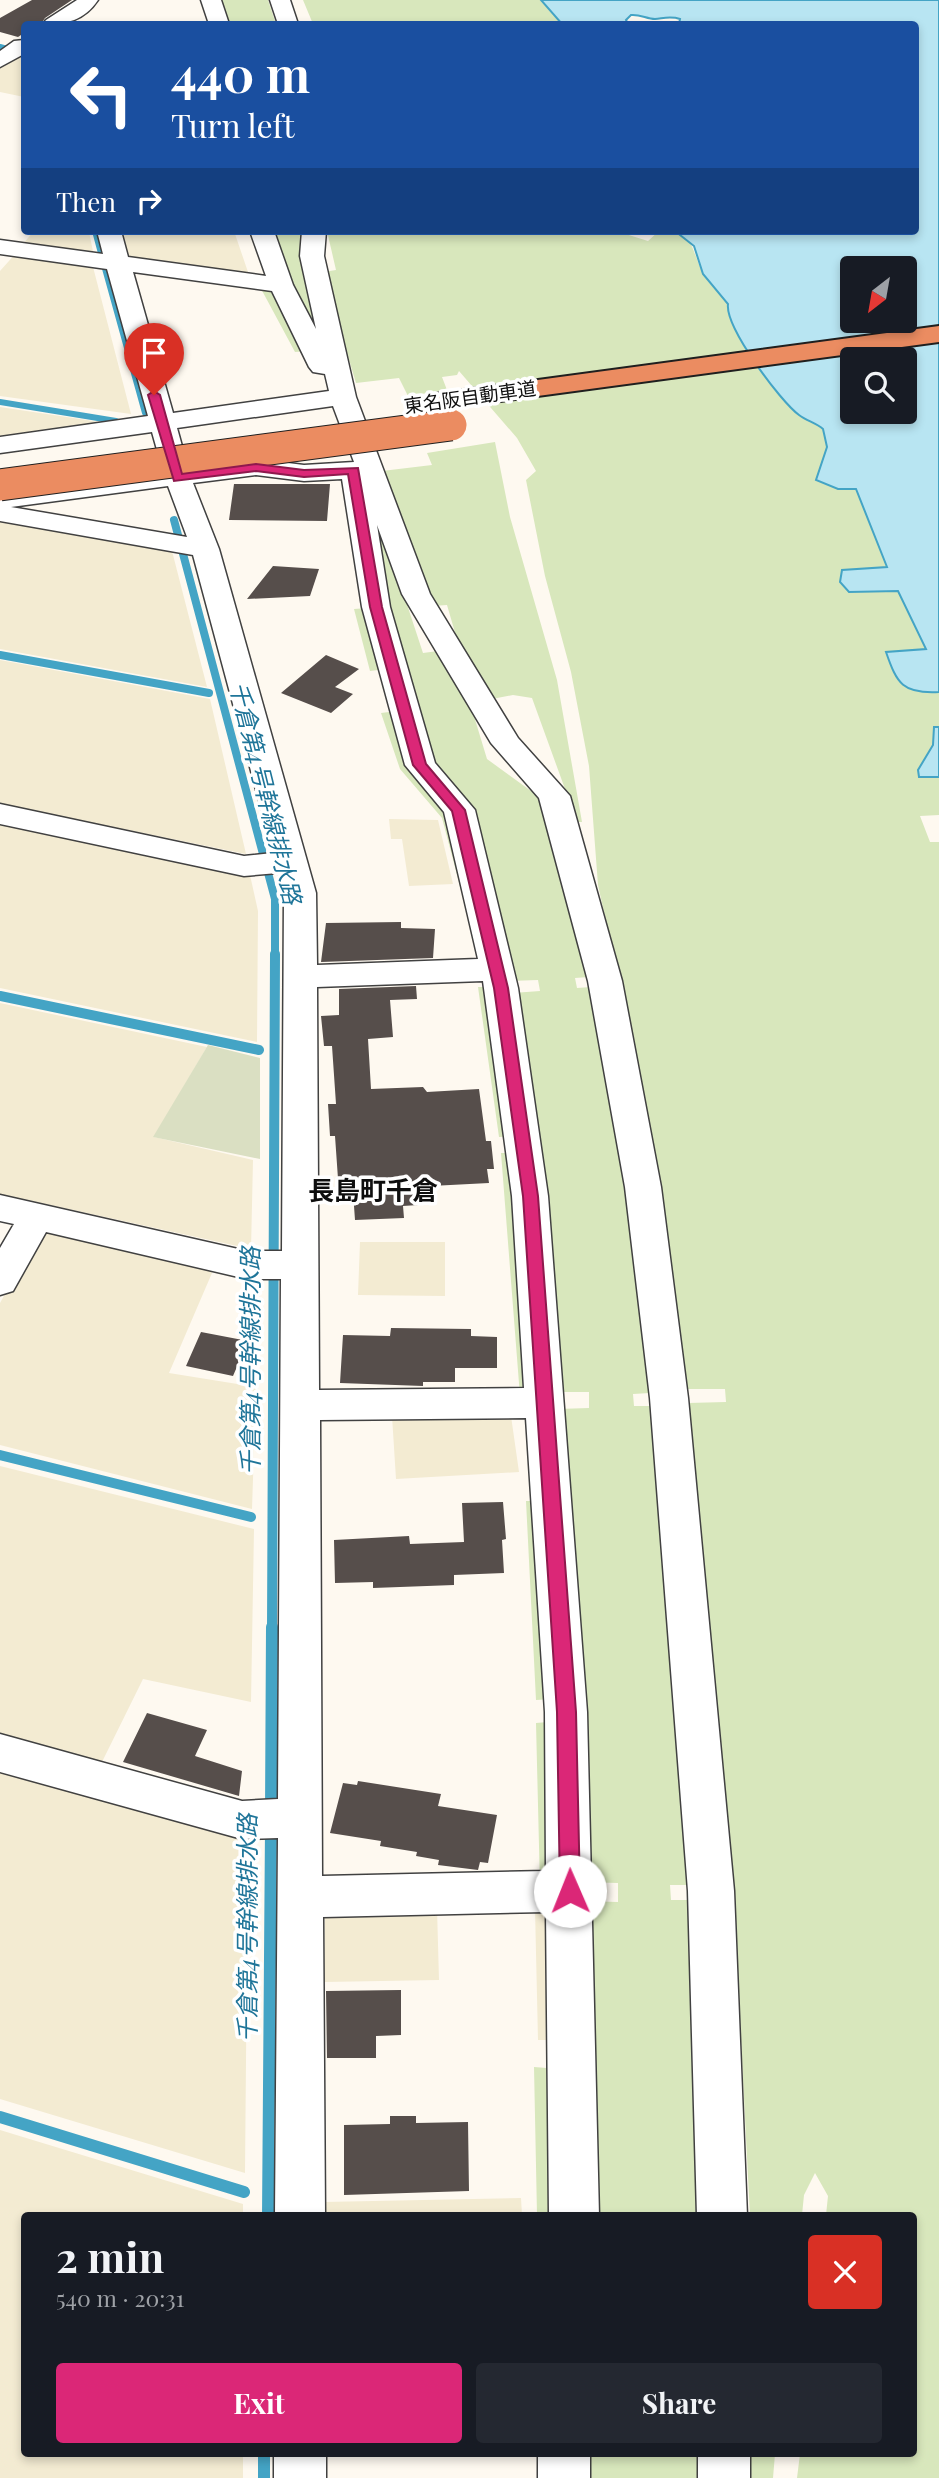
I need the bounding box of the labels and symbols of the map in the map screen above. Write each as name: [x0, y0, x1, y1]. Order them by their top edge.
north arrow: [840, 256, 917, 332]
pin: [124, 323, 184, 395]
street label: 東名阪自動車道: [402, 374, 538, 418]
water label: 千倉第4号幹線排水路: [224, 678, 311, 909]
district label: 長島町千倉: [308, 1172, 438, 1207]
water label: 千倉第4号幹線排水路: [233, 1245, 265, 1475]
water label: 千倉第4号幹線排水路: [230, 1812, 262, 2042]
position arrow: [533, 1854, 607, 1928]

